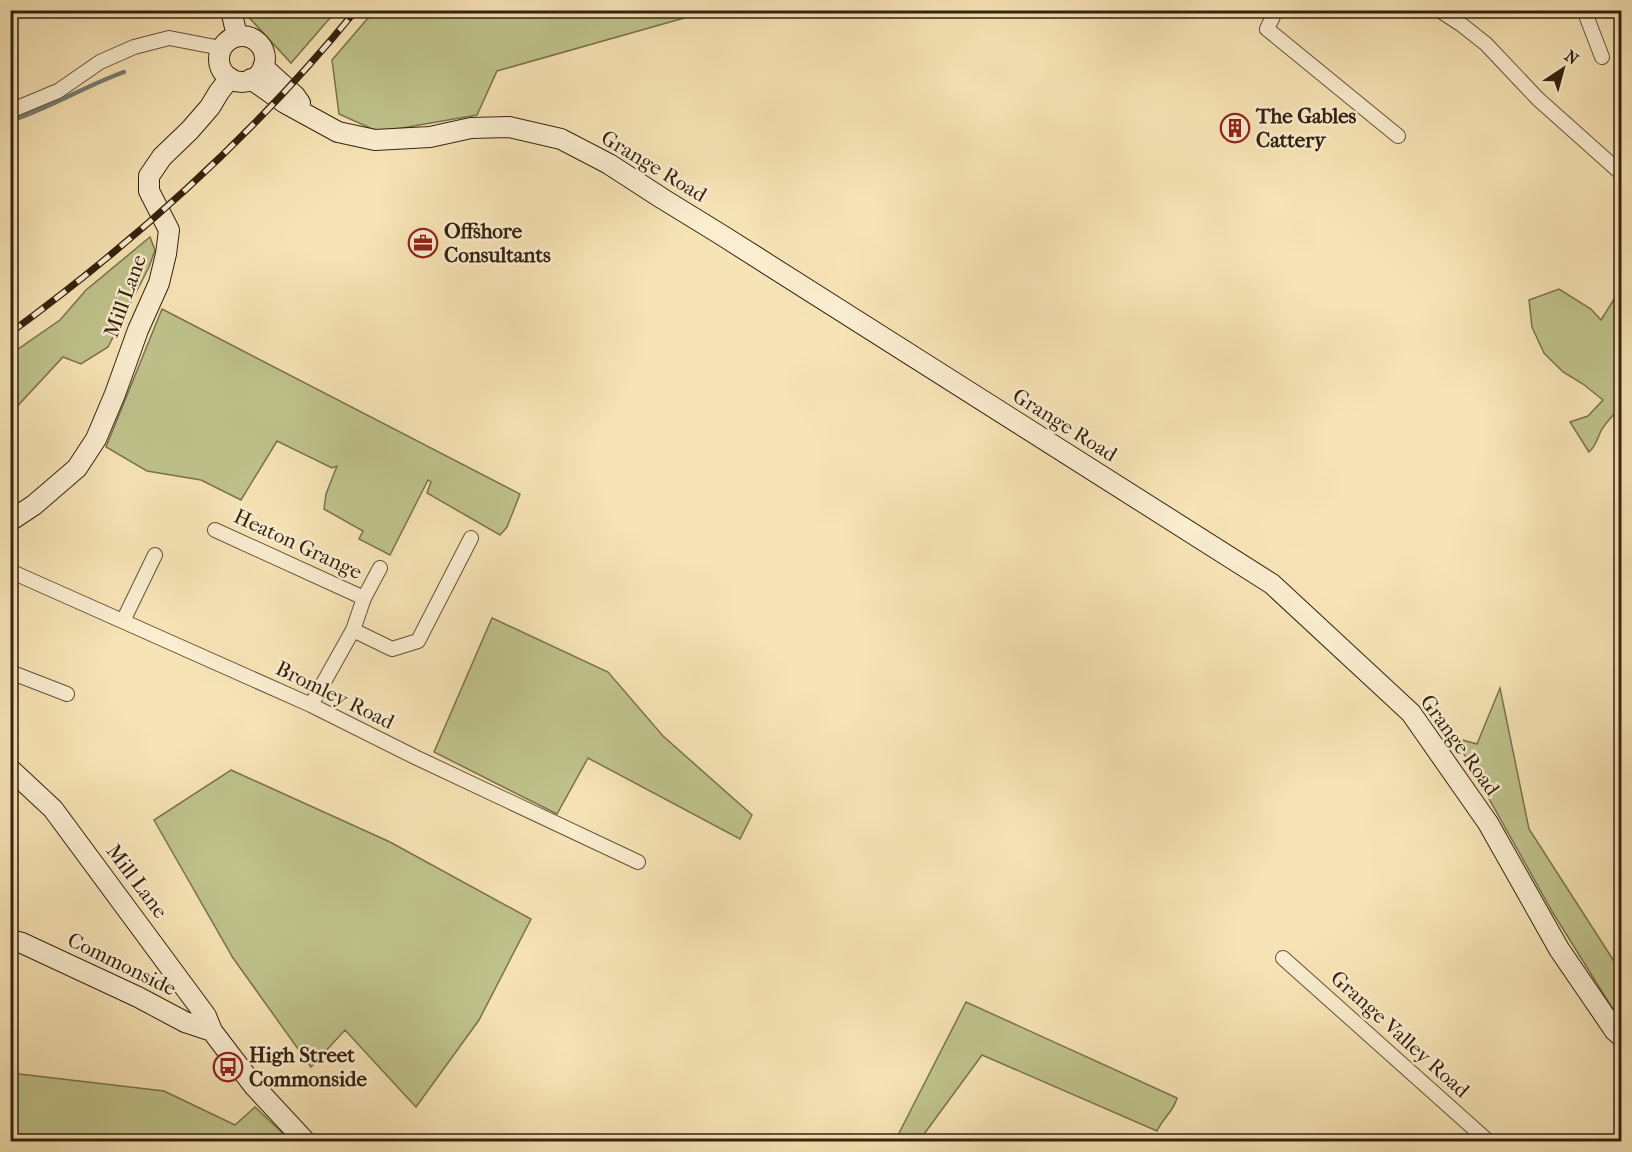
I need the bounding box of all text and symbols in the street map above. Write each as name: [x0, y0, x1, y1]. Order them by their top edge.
north arrow: [1533, 39, 1593, 99]
text: N: [1561, 46, 1583, 69]
place label: The Gables Cattery: [1255, 104, 1357, 152]
building icon: The Gables Cattery: [1219, 112, 1251, 144]
street label: Grange Road: [597, 125, 711, 207]
place label: Offshore Consultants: [444, 219, 551, 267]
office icon: Offshore Consultants: [407, 227, 439, 259]
street label: Mill Lane: [99, 251, 151, 341]
street label: Grange Road: [1008, 383, 1122, 467]
street label: Heaton Grange: [230, 504, 366, 584]
street label: Bromley Road: [272, 656, 399, 734]
street label: Grange Road: [1415, 690, 1505, 800]
street label: Mill Lane: [101, 839, 173, 923]
street label: Commonside: [64, 927, 180, 1001]
street label: Grange Valley Road: [1326, 966, 1475, 1103]
place label: High Street Commonside: [249, 1043, 367, 1091]
bus stop icon: High Street Commonside: [212, 1051, 244, 1083]

